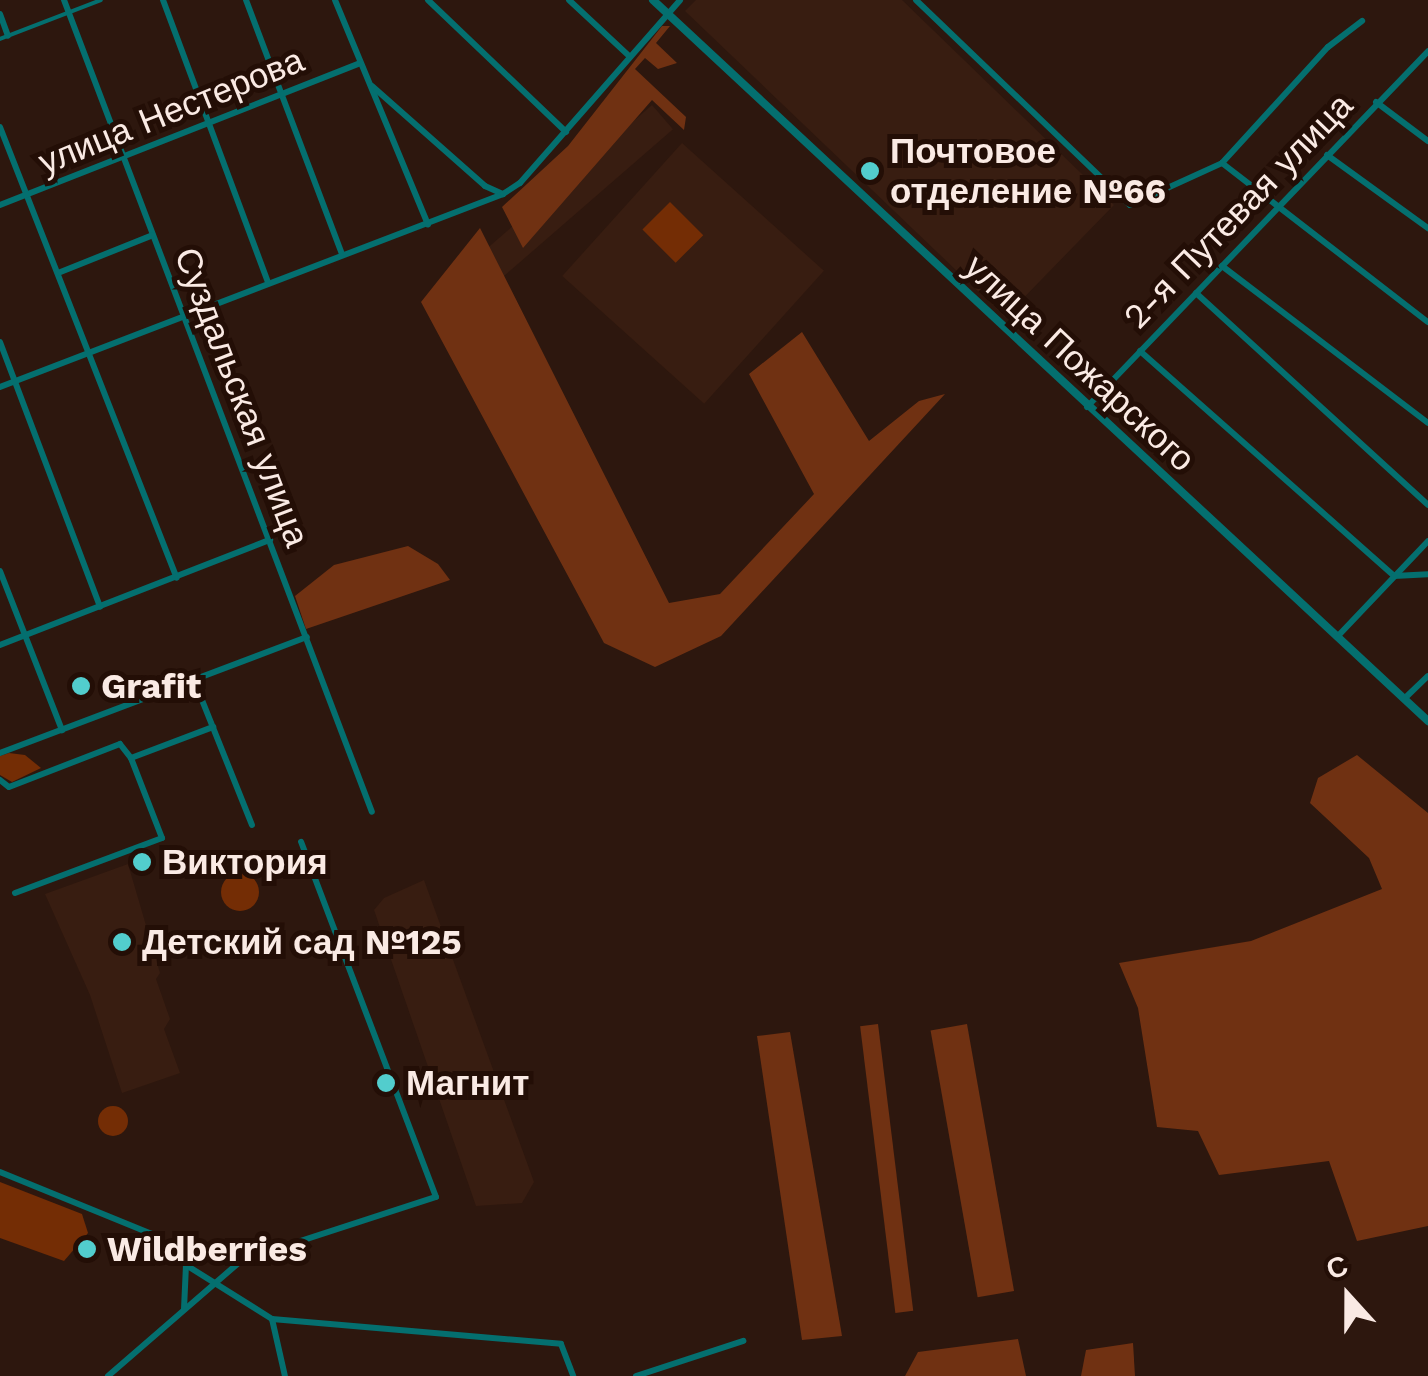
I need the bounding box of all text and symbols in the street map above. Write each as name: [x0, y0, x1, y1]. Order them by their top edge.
street label: улица Нестерова: [32, 39, 310, 183]
street label: 2-я Путевая улица: [1115, 85, 1361, 337]
place label: Почтовое отделение №66: [890, 130, 1166, 212]
marker: Почтовое отделение №66: [859, 160, 881, 182]
street label: Суздальская улица: [166, 242, 318, 552]
street label: улица Пожарского: [956, 246, 1204, 480]
place label: Grafit: [101, 665, 201, 707]
marker: Grafit: [70, 675, 92, 697]
place label: Виктория: [162, 841, 328, 883]
marker: Виктория: [131, 851, 153, 873]
place label: Детский сад №125: [142, 921, 462, 963]
marker: Детский сад №125: [111, 931, 133, 953]
place label: Магнит: [406, 1062, 529, 1104]
marker: Магнит: [375, 1072, 397, 1094]
place label: Wildberries: [107, 1228, 307, 1270]
marker: Wildberries: [76, 1238, 98, 1260]
north arrow: [1298, 1246, 1398, 1346]
text: С: [1322, 1248, 1352, 1287]

